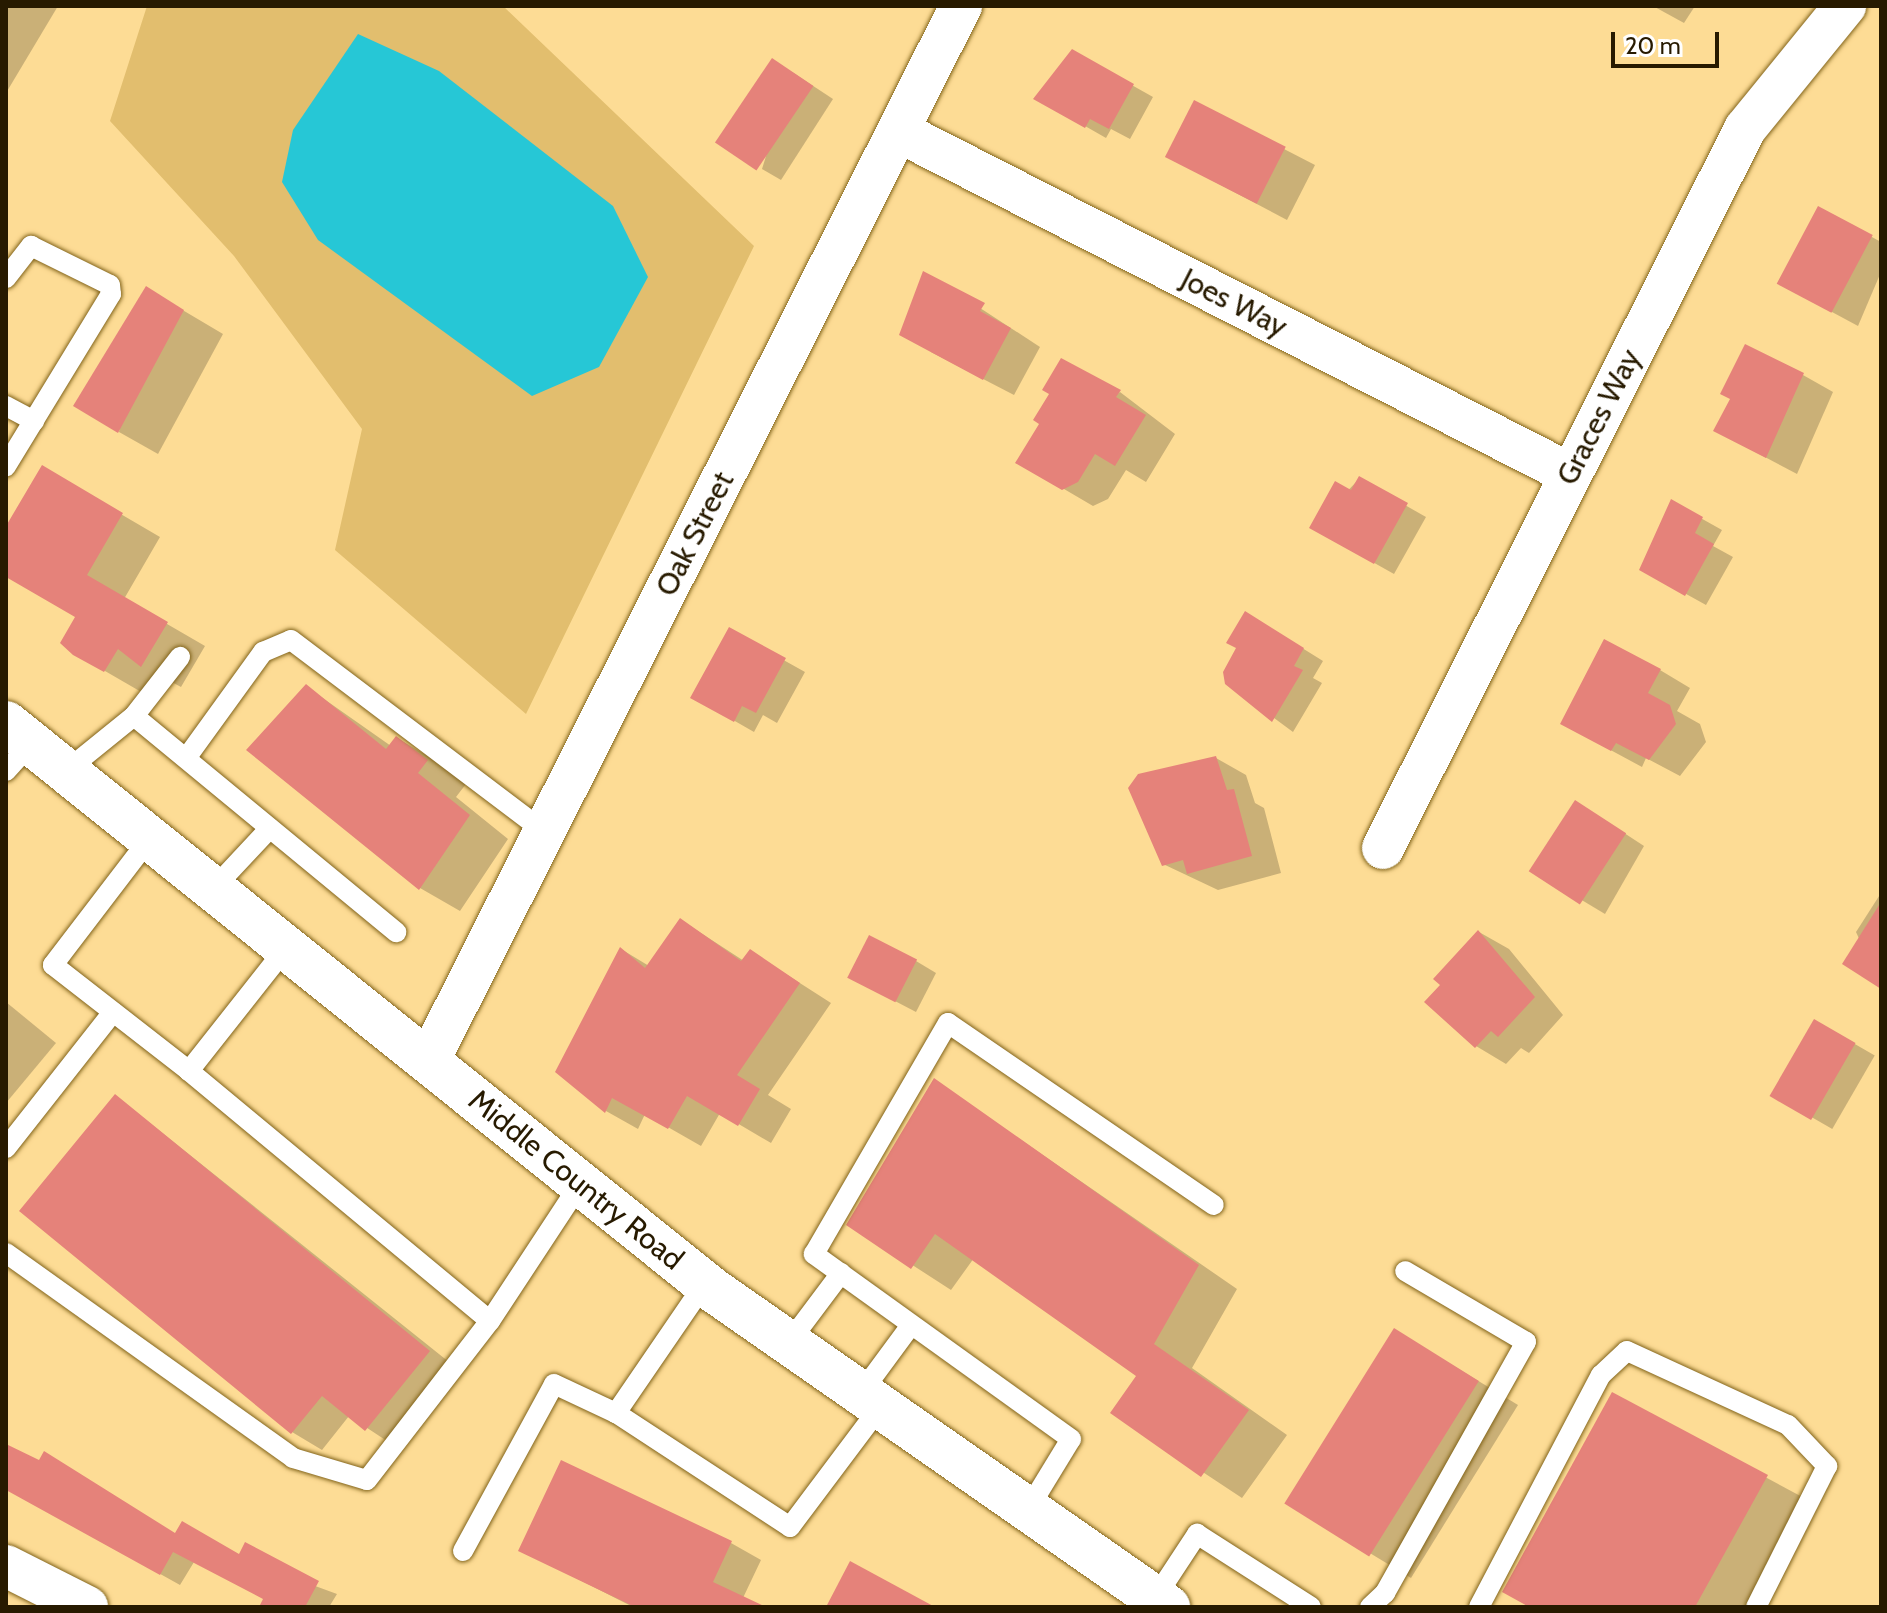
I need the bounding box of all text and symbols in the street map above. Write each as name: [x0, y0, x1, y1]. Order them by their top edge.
scale bar: [1615, 16, 1723, 66]
text: 20 m: [1625, 31, 1681, 60]
street label: Joes Way: [1175, 261, 1293, 345]
street label: Graces Way: [1549, 343, 1649, 491]
street label: Oak Street: [648, 466, 742, 602]
street label: Middle Country Road: [461, 1082, 691, 1278]

